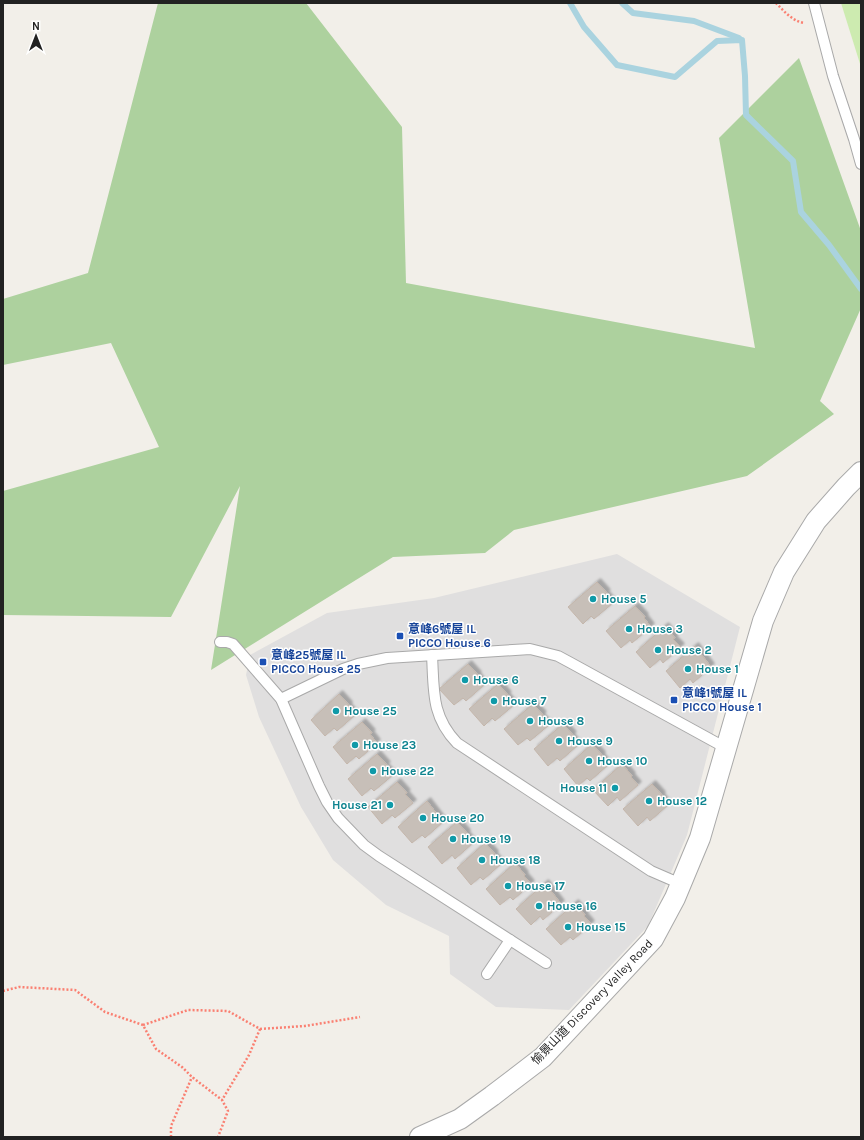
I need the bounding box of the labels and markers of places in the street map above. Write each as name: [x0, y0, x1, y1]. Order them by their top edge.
place label: House 5: [601, 592, 647, 606]
marker: House 5: [588, 594, 598, 604]
place label: 意峰6號屋 IL PICCO House 6: [408, 622, 491, 650]
place label: House 3: [637, 622, 683, 636]
marker: House 3: [624, 624, 634, 634]
marker: 意峰6號屋 IL PICCO House 6: [395, 631, 405, 641]
place label: House 2: [666, 643, 712, 657]
marker: House 2: [653, 645, 663, 655]
place label: 意峰25號屋 IL PICCO House 25: [271, 648, 361, 676]
marker: 意峰25號屋 IL PICCO House 25: [258, 657, 268, 667]
place label: House 1: [696, 662, 739, 676]
marker: House 1: [683, 664, 693, 674]
place label: House 6: [473, 673, 519, 687]
marker: House 6: [460, 675, 470, 685]
place label: 意峰1號屋 IL PICCO House 1: [682, 686, 762, 714]
place label: House 7: [502, 694, 547, 708]
marker: 意峰1號屋 IL PICCO House 1: [669, 695, 679, 705]
marker: House 7: [489, 696, 499, 706]
place label: House 25: [344, 704, 397, 718]
marker: House 25: [331, 706, 341, 716]
place label: House 8: [538, 714, 585, 728]
marker: House 8: [525, 716, 535, 726]
place label: House 9: [567, 734, 613, 748]
marker: House 9: [554, 736, 564, 746]
place label: House 23: [363, 738, 416, 752]
marker: House 23: [350, 740, 360, 750]
place label: House 10: [597, 754, 648, 768]
marker: House 10: [584, 756, 594, 766]
place label: House 22: [381, 764, 434, 778]
marker: House 22: [368, 766, 378, 776]
place label: House 11: [560, 781, 607, 795]
marker: House 11: [610, 783, 620, 793]
place label: House 12: [657, 794, 707, 808]
marker: House 12: [644, 796, 654, 806]
place label: House 21: [332, 798, 382, 812]
marker: House 21: [385, 800, 395, 810]
place label: House 20: [431, 811, 485, 825]
marker: House 20: [418, 813, 428, 823]
place label: House 19: [461, 832, 511, 846]
marker: House 19: [448, 834, 458, 844]
place label: House 18: [490, 853, 541, 867]
marker: House 18: [477, 855, 487, 865]
place label: House 17: [516, 879, 565, 893]
marker: House 17: [503, 881, 513, 891]
place label: House 16: [547, 899, 597, 913]
marker: House 16: [534, 901, 544, 911]
place label: House 15: [576, 920, 626, 934]
marker: House 15: [563, 922, 573, 932]

